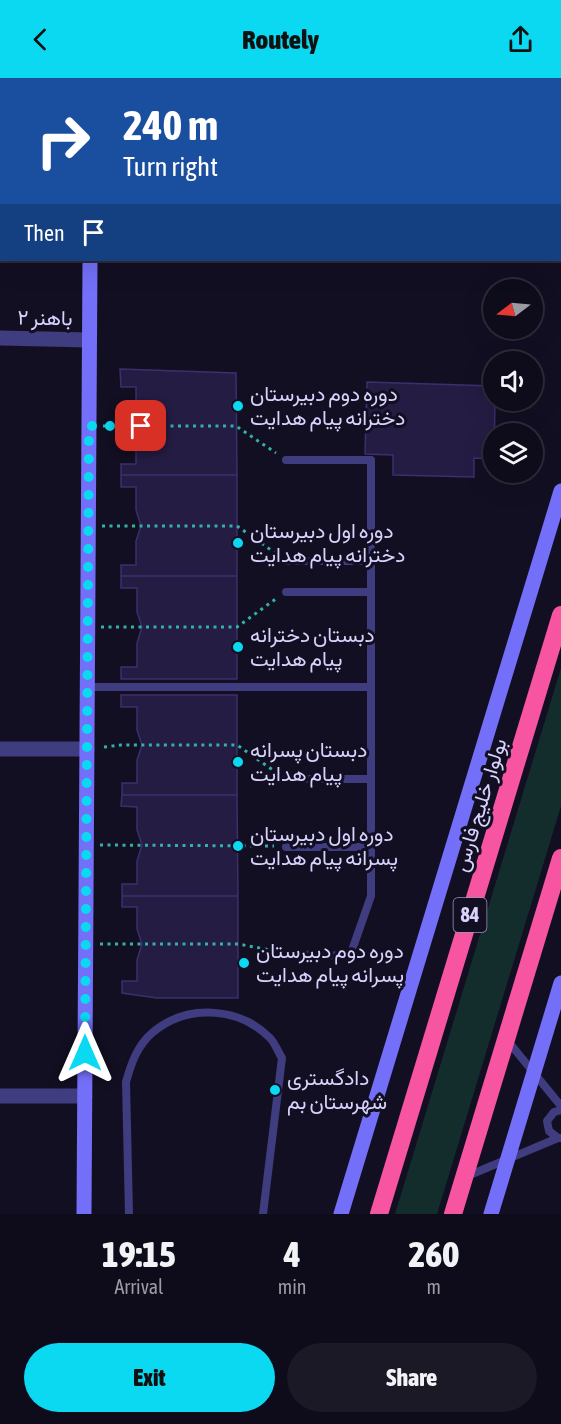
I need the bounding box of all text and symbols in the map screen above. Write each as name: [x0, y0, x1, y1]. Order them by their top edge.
icon: back: [24, 23, 57, 56]
icon: share: [504, 23, 537, 56]
text: Routely: [242, 24, 319, 55]
text: 240 m: [123, 101, 218, 149]
icon: right: [24, 102, 102, 180]
text: Turn right: [123, 151, 218, 182]
icon: arrive: [77, 216, 110, 249]
text: Then: [24, 220, 65, 246]
north arrow: [483, 279, 543, 339]
map controls: [483, 279, 543, 483]
street label: باهنر ۲: [17, 305, 73, 331]
button: sound: [483, 351, 543, 411]
place label: دوره دوم دبیرستان دخترانه پیام هدایت: [250, 381, 405, 432]
marker: دوره دوم دبیرستان دخترانه پیام هدایت: [231, 399, 245, 413]
pin: [115, 400, 166, 451]
icon: arrive: [124, 409, 157, 442]
button: layers: [483, 423, 543, 483]
place label: دوره اول دبیرستان دخترانه پیام هدایت: [250, 518, 405, 569]
marker: دوره اول دبیرستان دخترانه پیام هدایت: [231, 536, 245, 550]
place label: دبستان دخترانه پیام هدایت: [250, 622, 375, 673]
marker: دبستان دخترانه پیام هدایت: [231, 640, 245, 654]
street label: بولوار خلیج فارس: [447, 735, 514, 875]
place label: دبستان پسرانه پیام هدایت: [250, 737, 367, 788]
marker: دبستان پسرانه پیام هدایت: [231, 755, 245, 769]
place label: دوره اول دبیرستان پسرانه پیام هدایت: [250, 821, 398, 872]
marker: دوره اول دبیرستان پسرانه پیام هدایت: [231, 839, 245, 853]
road number: 84: [454, 898, 486, 932]
place label: دوره دوم دبیرستان پسرانه پیام هدایت: [256, 938, 404, 989]
marker: دوره دوم دبیرستان پسرانه پیام هدایت: [237, 956, 251, 970]
position arrow: [53, 1021, 117, 1085]
place label: دادگستری شهرستان بم: [287, 1065, 387, 1116]
marker: دادگستری شهرستان بم: [268, 1083, 282, 1097]
text: 19:15: [102, 1233, 176, 1275]
text: 4: [284, 1233, 301, 1275]
text: 260: [408, 1233, 459, 1275]
text: Arrival: [114, 1275, 163, 1298]
text: min: [278, 1275, 307, 1298]
text: m: [427, 1275, 441, 1298]
button: Exit: [24, 1343, 275, 1412]
button: Share: [287, 1343, 537, 1412]

